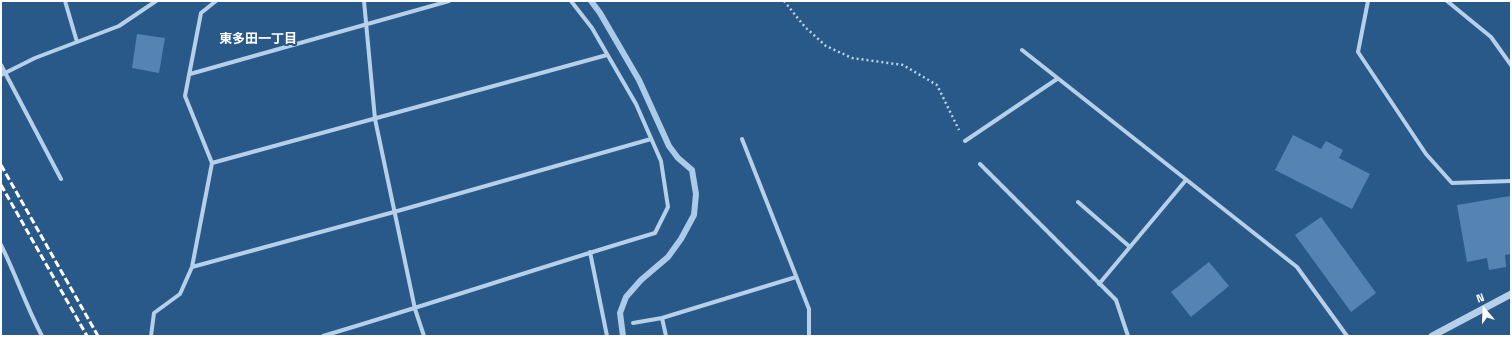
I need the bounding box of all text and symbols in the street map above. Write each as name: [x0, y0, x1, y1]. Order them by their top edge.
district label: 東多田一丁目: [219, 31, 297, 47]
north arrow: [1464, 289, 1504, 329]
text: N: [1474, 290, 1486, 305]

